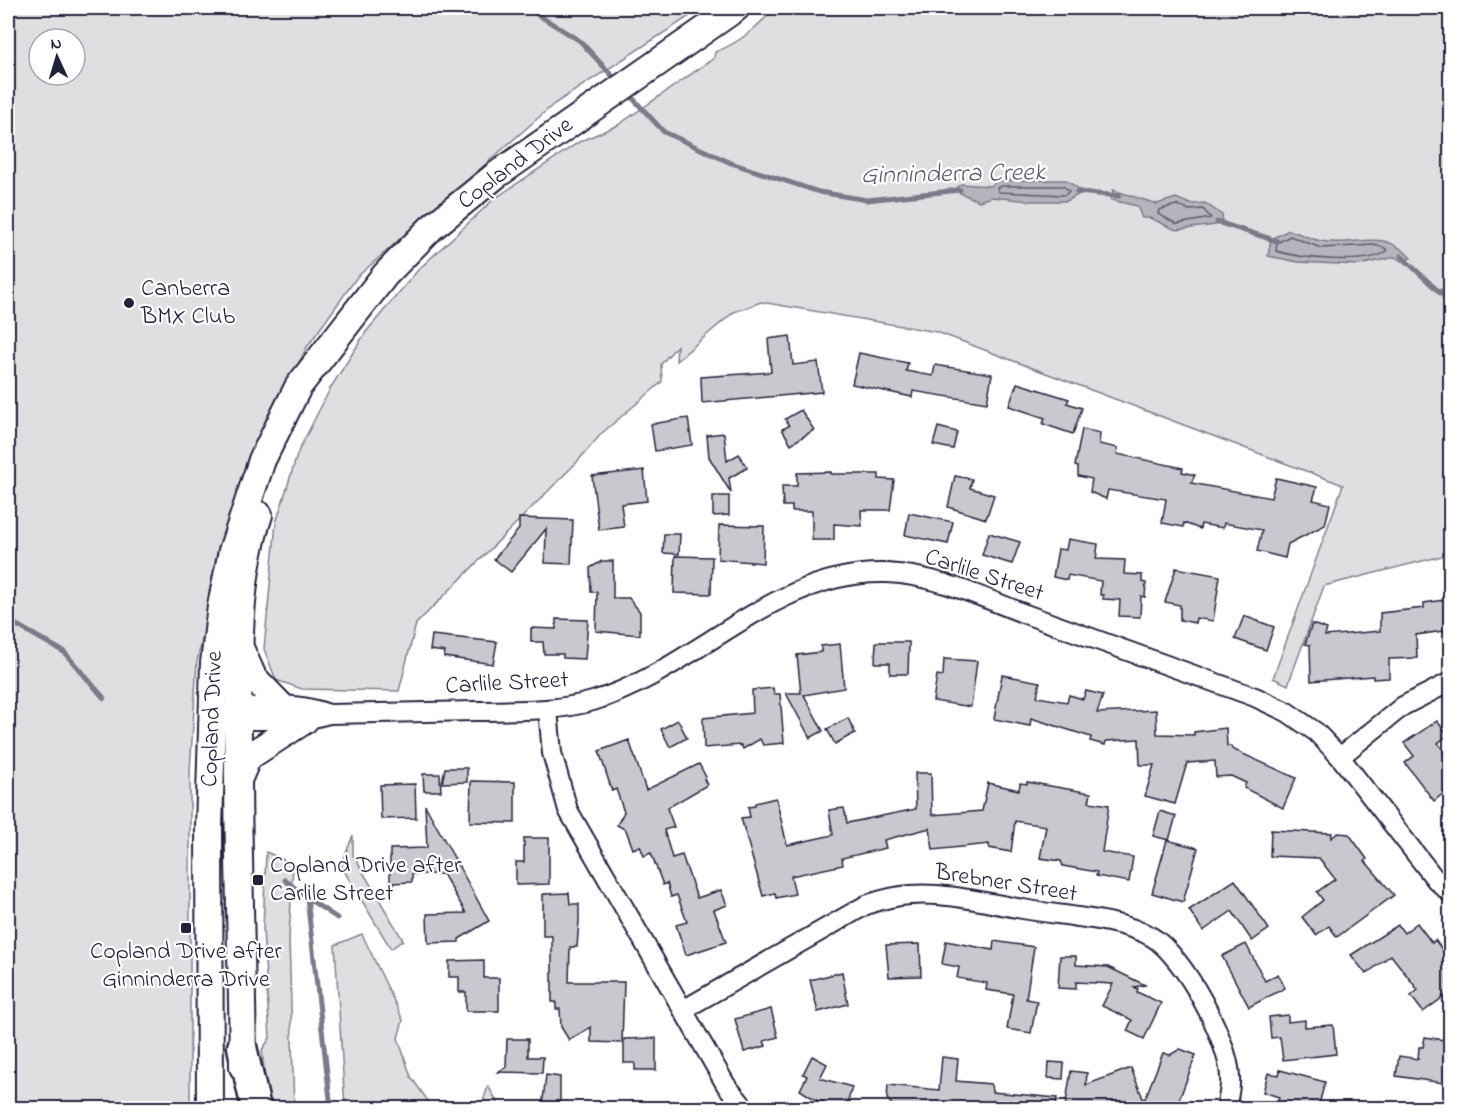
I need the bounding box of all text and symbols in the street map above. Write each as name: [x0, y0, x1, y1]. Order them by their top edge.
north arrow: [27, 27, 87, 87]
text: N: [50, 32, 63, 56]
street label: Copland Drive: [451, 109, 581, 219]
water label: Ginninderra Creek: [861, 154, 1047, 196]
place label: Canberra BMX Club: [140, 272, 235, 335]
marker: Canberra BMX Club: [122, 296, 136, 310]
street label: Carlile Street: [920, 540, 1048, 612]
street label: Copland Drive: [193, 650, 233, 788]
street label: Carlile Street: [445, 663, 569, 705]
place label: Copland Drive after Carlile Street: [270, 849, 462, 912]
street label: Brebner Street: [931, 855, 1080, 913]
marker: Copland Drive after Carlile Street: [251, 873, 265, 887]
marker: Copland Drive after Ginninderra Drive: [179, 921, 193, 935]
place label: Copland Drive after Ginninderra Drive: [90, 935, 282, 998]

